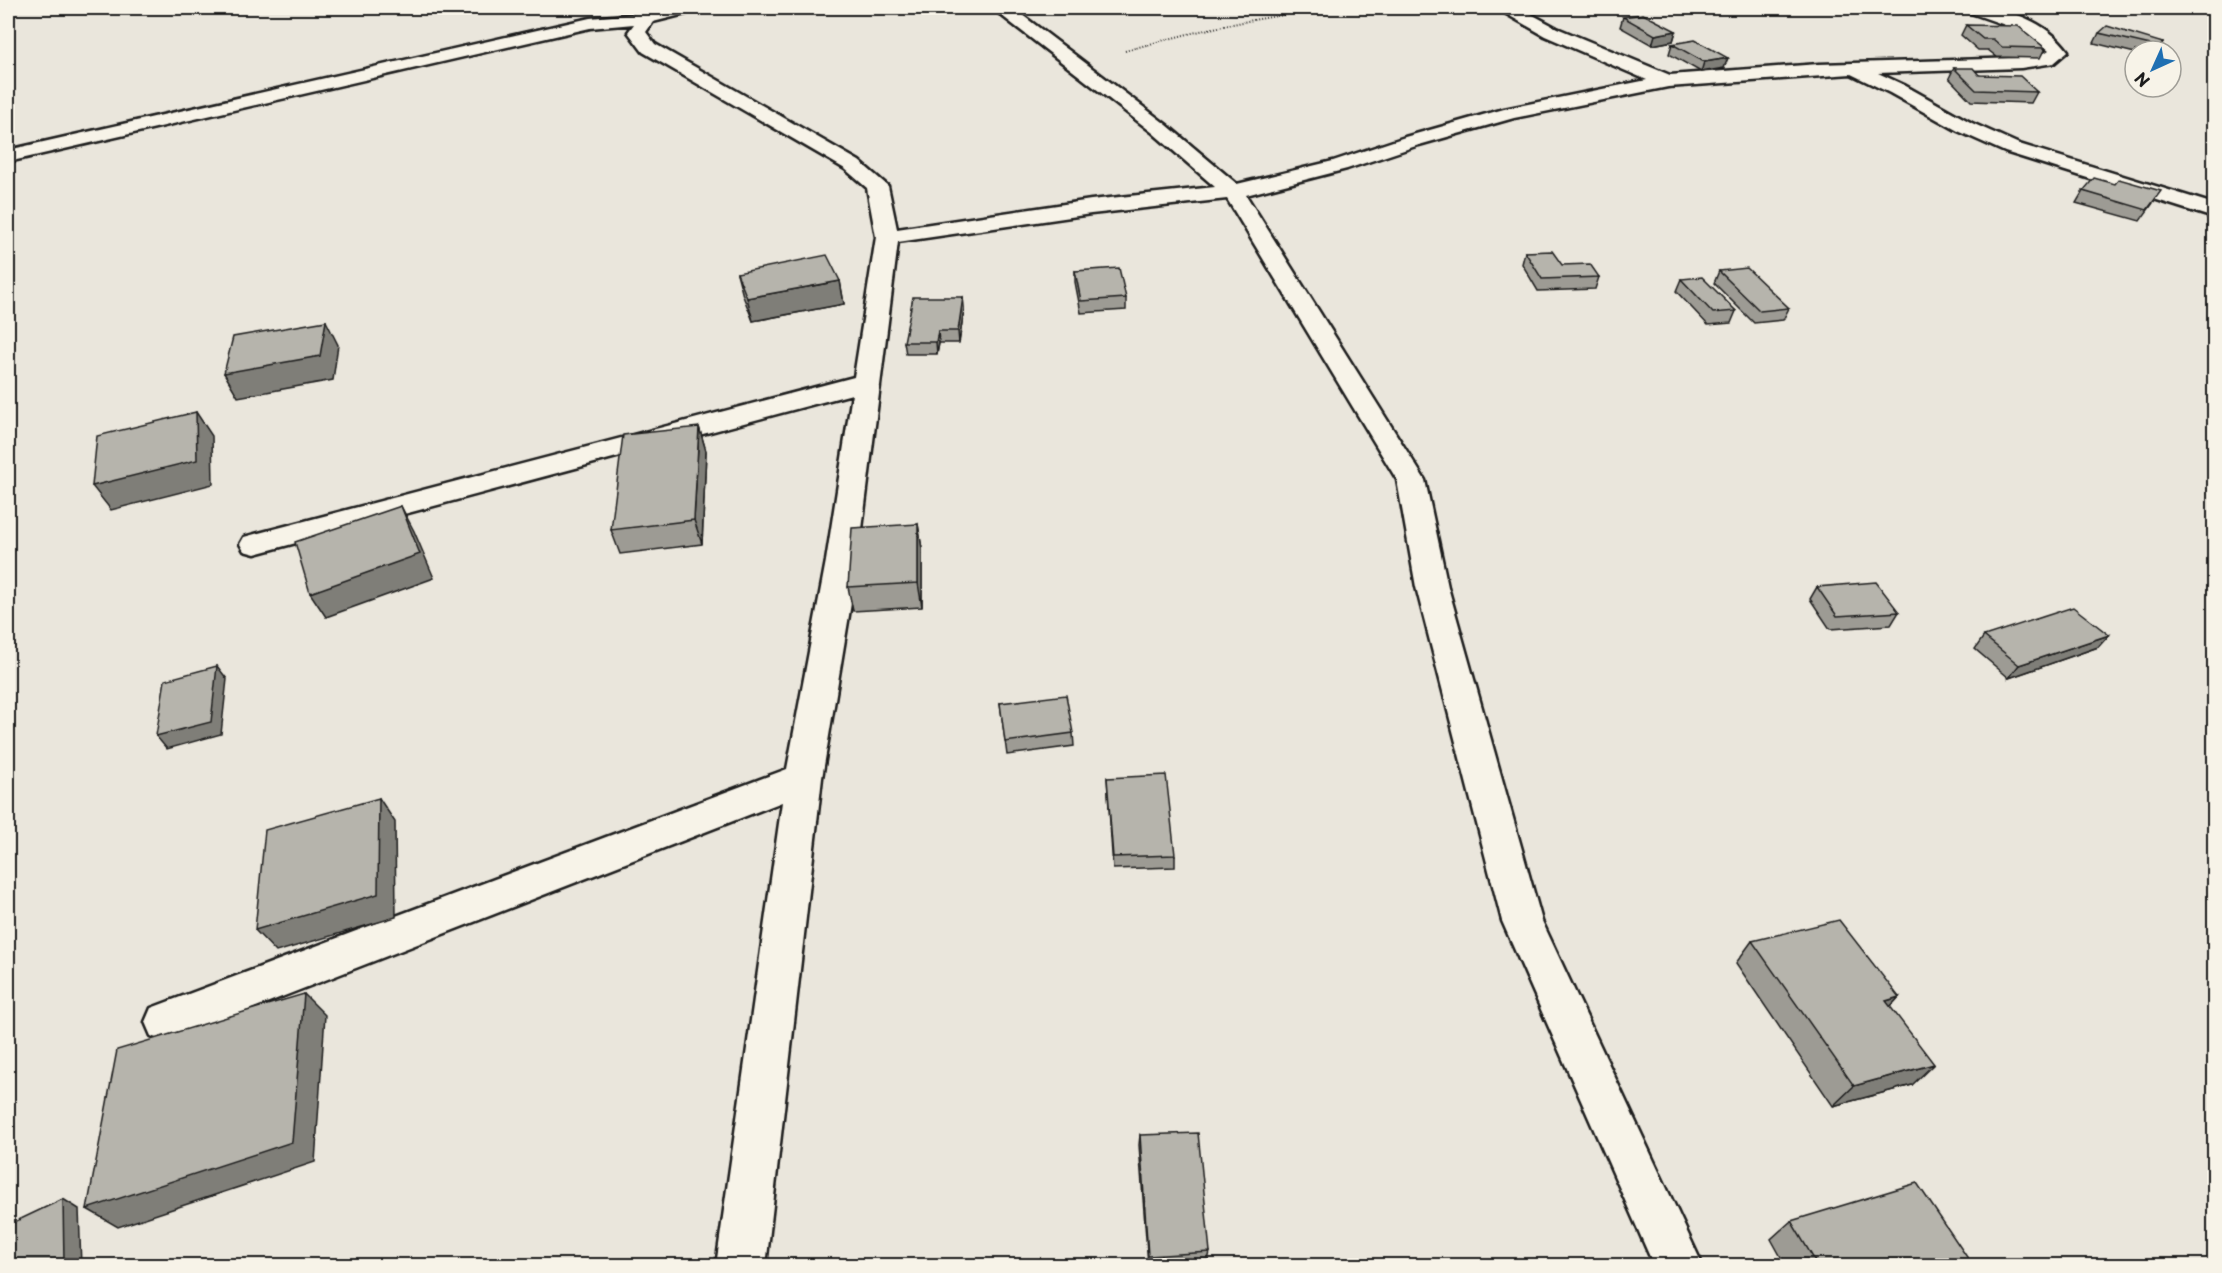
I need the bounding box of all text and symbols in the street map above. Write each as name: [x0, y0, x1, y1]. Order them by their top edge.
north arrow: [2123, 39, 2183, 99]
text: N: [2129, 67, 2155, 93]

